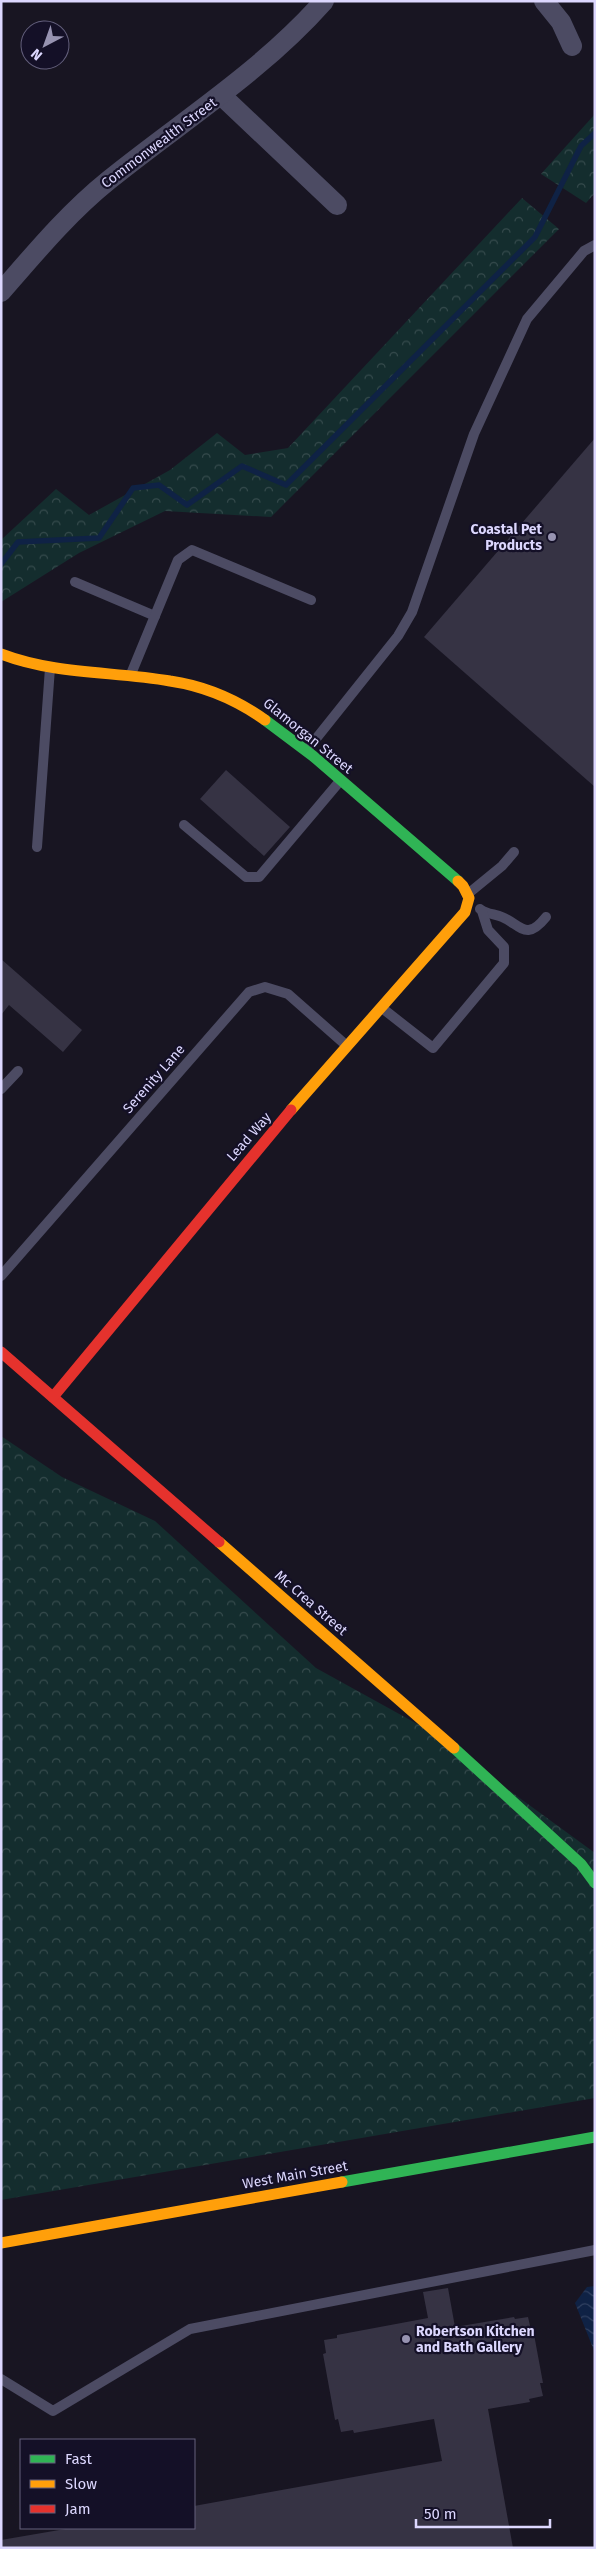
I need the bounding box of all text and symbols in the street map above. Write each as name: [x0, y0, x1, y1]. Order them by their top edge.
north arrow: [20, 20, 70, 70]
text: N: [28, 45, 46, 64]
street label: Commonwealth Street: [98, 93, 221, 192]
place label: Coastal Pet Products: [471, 521, 543, 554]
marker: Coastal Pet Products: [546, 531, 558, 543]
street label: Glamorgan Street: [260, 695, 357, 778]
street label: Serenity Lane: [119, 1041, 189, 1117]
street label: Lead Way: [223, 1109, 275, 1165]
street label: Mc Crea Street: [271, 1567, 352, 1640]
street label: West Main Street: [241, 2157, 350, 2193]
place label: Robertson Kitchen and Bath Gallery: [416, 2323, 535, 2356]
marker: Robertson Kitchen and Bath Gallery: [400, 2333, 412, 2345]
legend: [20, 2439, 195, 2529]
text: Fast: [65, 2450, 92, 2468]
text: Slow: [65, 2475, 97, 2493]
scale bar: [416, 2496, 550, 2528]
text: Jam: [65, 2500, 91, 2518]
text: 50 m: [424, 2505, 457, 2523]

